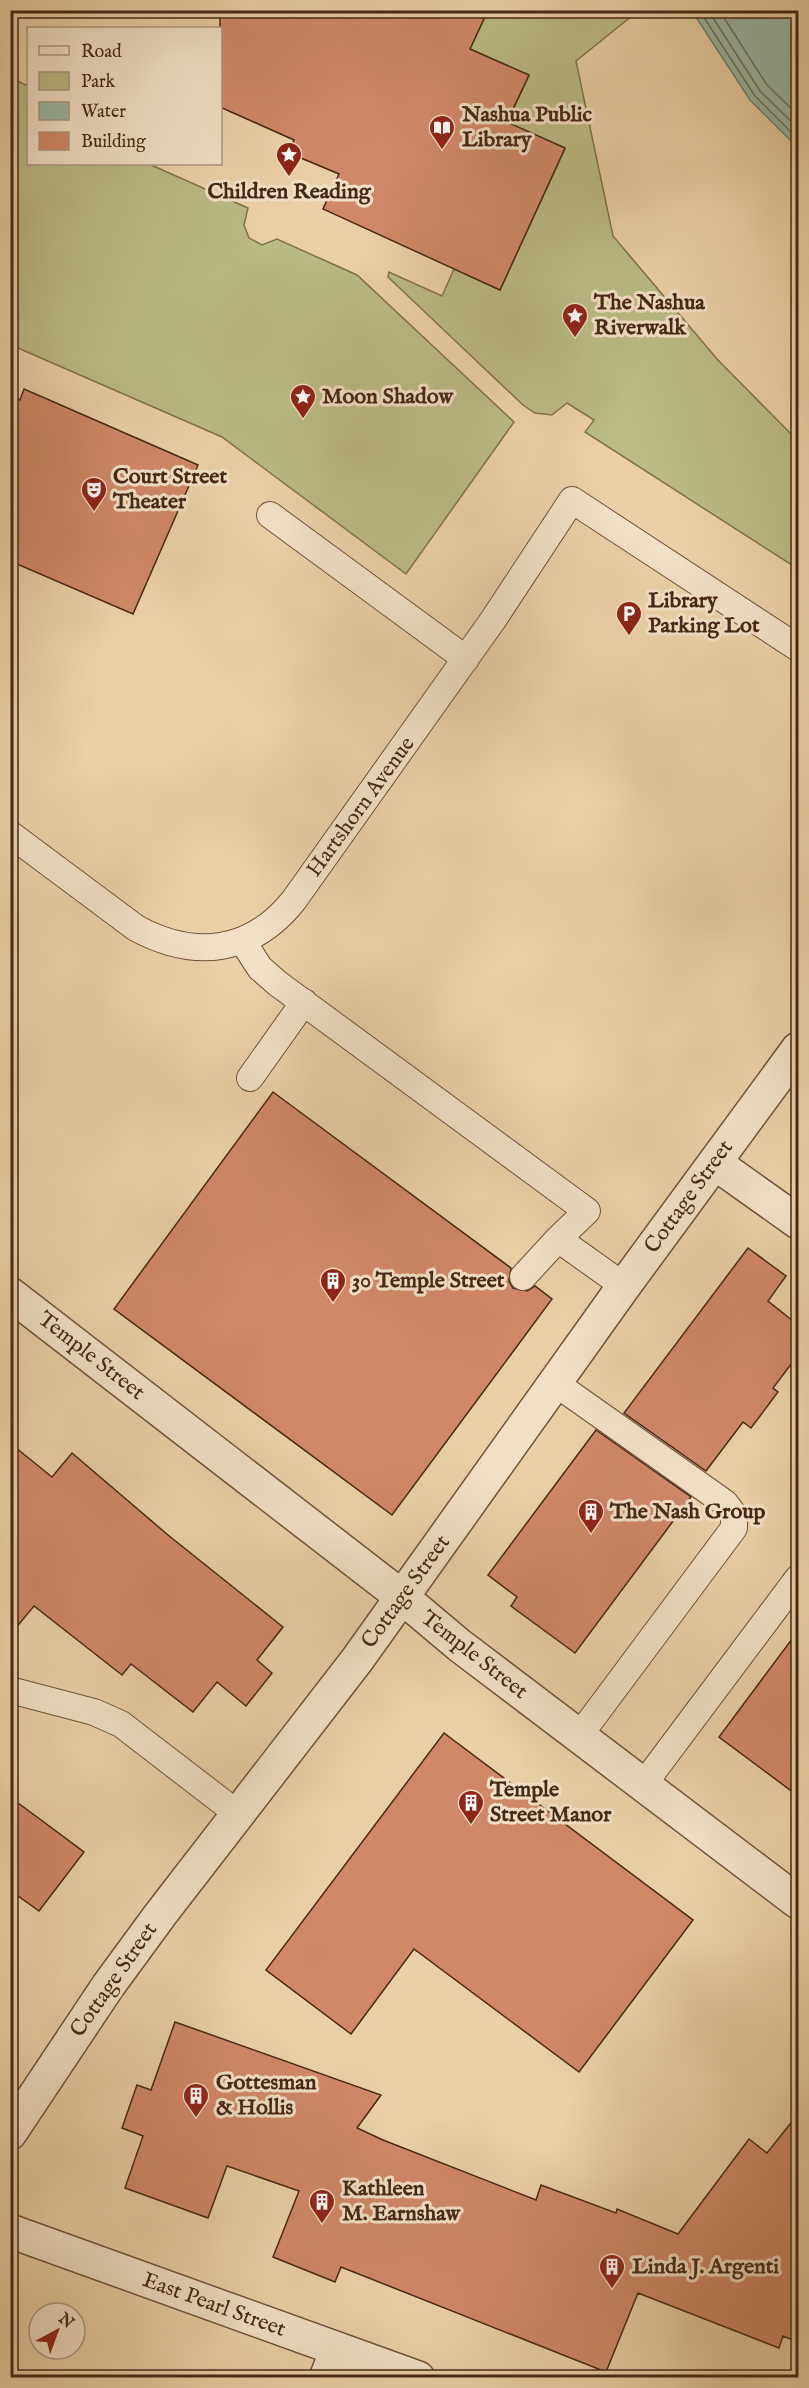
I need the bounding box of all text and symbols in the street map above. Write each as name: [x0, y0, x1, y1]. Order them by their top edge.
legend: [27, 27, 222, 165]
text: Road: [81, 41, 122, 64]
text: Park: [81, 71, 116, 94]
text: Water: [81, 101, 126, 124]
place label: Nashua Public Library: [461, 101, 593, 154]
library icon: Nashua Public Library: [427, 113, 457, 151]
text: Building: [81, 131, 146, 154]
place icon: Children Reading: [274, 140, 304, 178]
place label: Children Reading: [207, 178, 372, 206]
place label: The Nashua Riverwalk: [593, 289, 705, 342]
place icon: The Nashua Riverwalk: [560, 301, 590, 339]
place icon: Moon Shadow: [288, 382, 318, 420]
place label: Moon Shadow: [322, 383, 454, 411]
place label: Court Street Theater: [112, 463, 227, 516]
theatre icon: Court Street Theater: [79, 475, 109, 513]
place label: Library Parking Lot: [648, 587, 760, 640]
parking icon: Library Parking Lot: [614, 599, 644, 637]
street label: Hartshorn Avenue: [301, 731, 421, 883]
street label: Cottage Street: [638, 1134, 740, 1259]
building icon: 30 Temple Street: [318, 1266, 348, 1304]
place label: 30 Temple Street: [352, 1267, 505, 1295]
street label: Temple Street: [32, 1305, 151, 1407]
building icon: The Nash Group: [576, 1497, 606, 1535]
place label: The Nash Group: [609, 1498, 766, 1526]
street label: Cottage Street: [355, 1529, 457, 1654]
street label: Temple Street: [415, 1604, 534, 1706]
place label: Temple Street Manor: [489, 1776, 612, 1829]
building icon: Temple Street Manor: [456, 1788, 486, 1826]
street label: Cottage Street: [64, 1917, 164, 2043]
place label: Gottesman & Hollis: [216, 2069, 317, 2122]
building icon: Gottesman & Hollis: [181, 2081, 211, 2119]
place label: Kathleen M. Earnshaw: [342, 2175, 461, 2228]
building icon: Kathleen M. Earnshaw: [307, 2187, 337, 2225]
building icon: Linda J. Argenti: [597, 2252, 627, 2290]
place label: Linda J. Argenti: [632, 2253, 779, 2281]
street label: East Pearl Street: [139, 2266, 290, 2344]
north arrow: [27, 2301, 87, 2361]
text: N: [53, 2308, 77, 2333]

